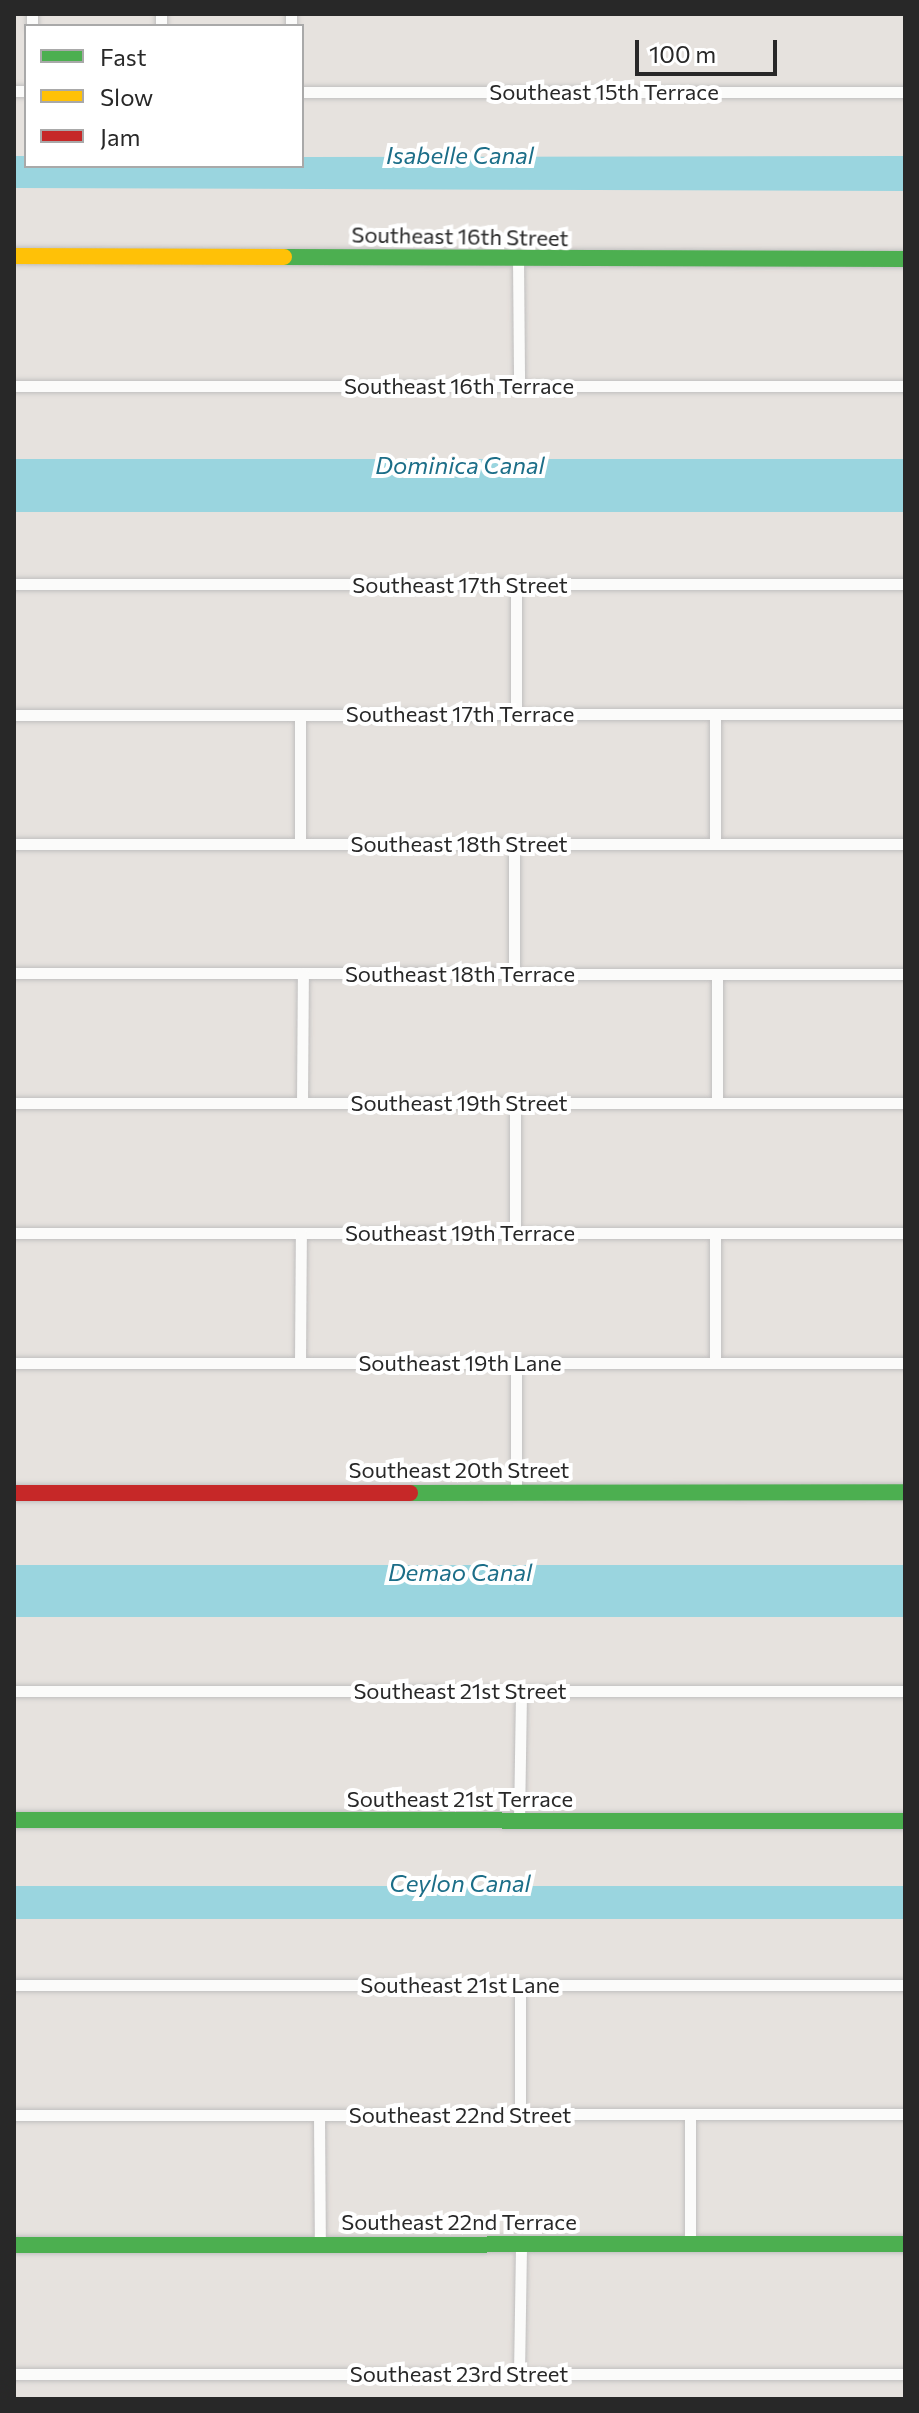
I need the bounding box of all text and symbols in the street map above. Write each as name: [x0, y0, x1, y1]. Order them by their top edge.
legend: [24, 24, 304, 168]
scale bar: [639, 24, 781, 74]
text: 100 m: [649, 39, 716, 68]
text: Fast: [100, 42, 147, 71]
street label: Southeast 15th Terrace: [489, 79, 719, 105]
text: Slow: [100, 82, 153, 111]
text: Jam: [100, 122, 140, 151]
water label: Isabelle Canal: [386, 141, 534, 169]
street label: Southeast 16th Street: [351, 221, 569, 251]
street label: Southeast 16th Terrace: [344, 373, 574, 399]
water label: Dominica Canal: [375, 451, 545, 479]
street label: Southeast 17th Street: [352, 572, 568, 598]
street label: Southeast 17th Terrace: [346, 701, 574, 727]
street label: Southeast 18th Street: [350, 831, 568, 857]
street label: Southeast 18th Terrace: [345, 961, 575, 987]
street label: Southeast 19th Street: [350, 1090, 568, 1116]
street label: Southeast 19th Terrace: [345, 1220, 575, 1246]
street label: Southeast 19th Lane: [358, 1350, 562, 1376]
street label: Southeast 20th Street: [349, 1457, 569, 1483]
water label: Demao Canal: [388, 1558, 532, 1586]
street label: Southeast 21st Street: [353, 1678, 567, 1704]
street label: Southeast 21st Terrace: [347, 1786, 573, 1812]
water label: Ceylon Canal: [389, 1869, 531, 1897]
street label: Southeast 21st Lane: [360, 1972, 560, 1998]
street label: Southeast 22nd Street: [349, 2102, 571, 2128]
street label: Southeast 22nd Terrace: [341, 2209, 577, 2235]
street label: Southeast 23rd Street: [350, 2361, 568, 2387]

